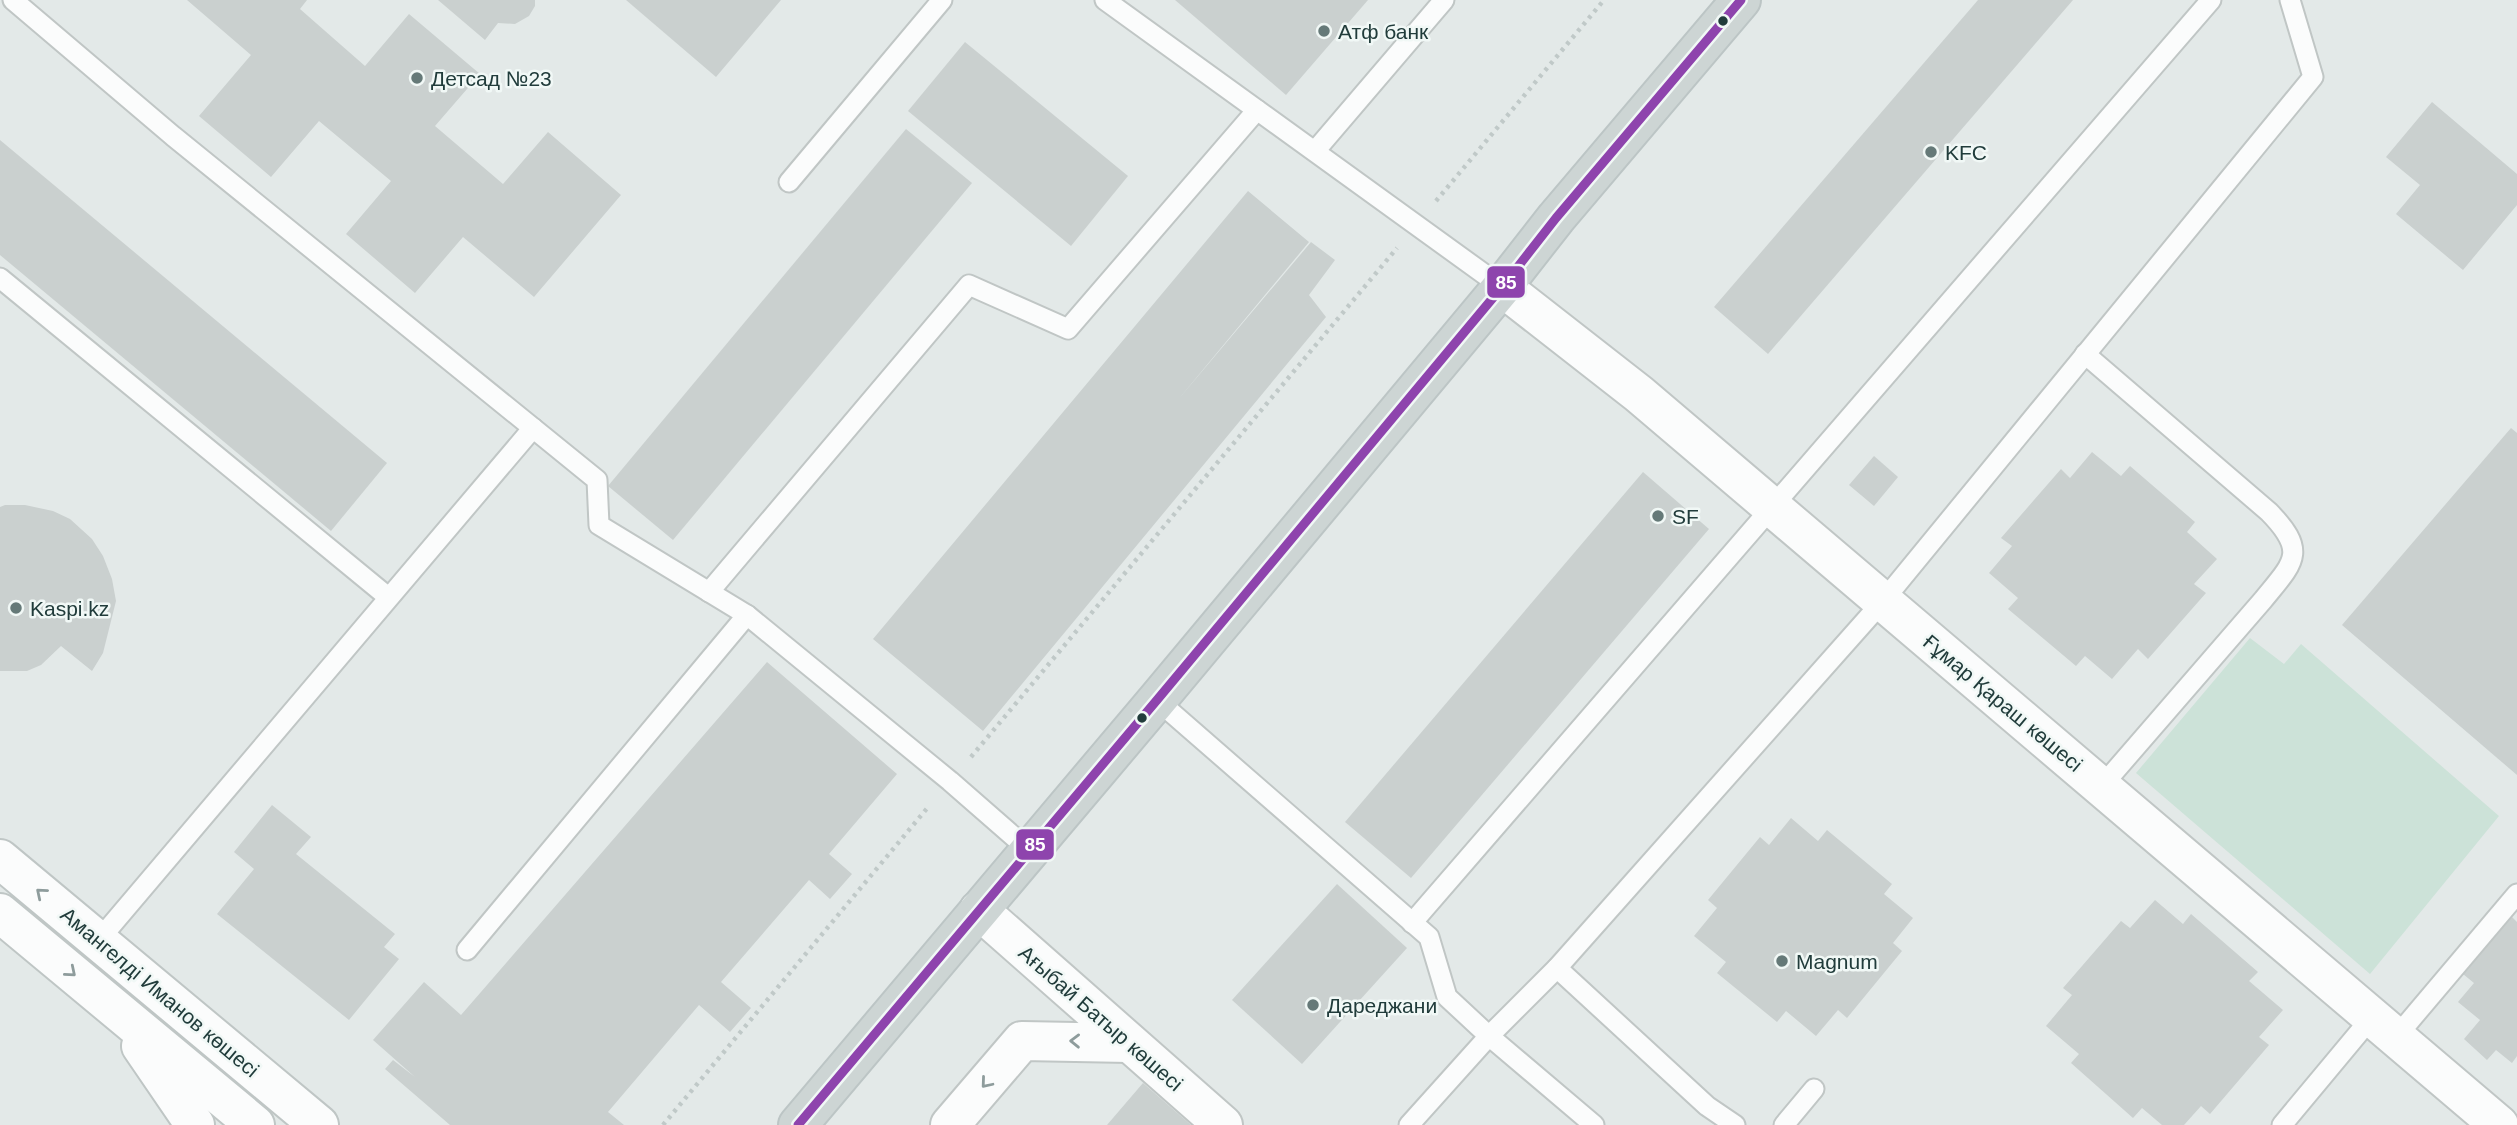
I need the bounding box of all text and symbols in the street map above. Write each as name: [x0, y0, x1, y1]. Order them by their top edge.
unlabelled marker: [1716, 14, 1730, 28]
place label: Атф банк: [1338, 20, 1429, 43]
marker: Атф банк: [1316, 23, 1332, 39]
place label: Детсад №23: [431, 67, 552, 90]
marker: Детсад №23: [409, 70, 425, 86]
place label: KFC: [1945, 141, 1987, 164]
marker: KFC: [1923, 144, 1939, 160]
line badge: 85: [1486, 265, 1526, 299]
text: 85: [1495, 272, 1517, 293]
place label: SF: [1672, 505, 1699, 528]
marker: SF: [1650, 508, 1666, 524]
place label: Kaspi.kz: [30, 597, 109, 620]
marker: Kaspi.kz: [8, 600, 24, 616]
street label: Ғұмар Қараш көшесі: [1918, 629, 2087, 776]
unlabelled marker: [1135, 711, 1149, 725]
line badge: 85: [1015, 828, 1055, 861]
text: 85: [1024, 834, 1046, 855]
one-way arrow: [36, 889, 49, 901]
street label: Амангелді Иманов көшесі: [56, 903, 264, 1081]
street label: Ағыбай Батыр көшесі: [1014, 941, 1188, 1095]
place label: Magnum: [1796, 950, 1878, 973]
marker: Magnum: [1774, 953, 1790, 969]
one-way arrow: [63, 964, 76, 976]
place label: Дареджани: [1327, 994, 1437, 1017]
marker: Дареджани: [1305, 997, 1321, 1013]
one-way arrow: [1070, 1033, 1081, 1048]
one-way arrow: [982, 1075, 994, 1088]

